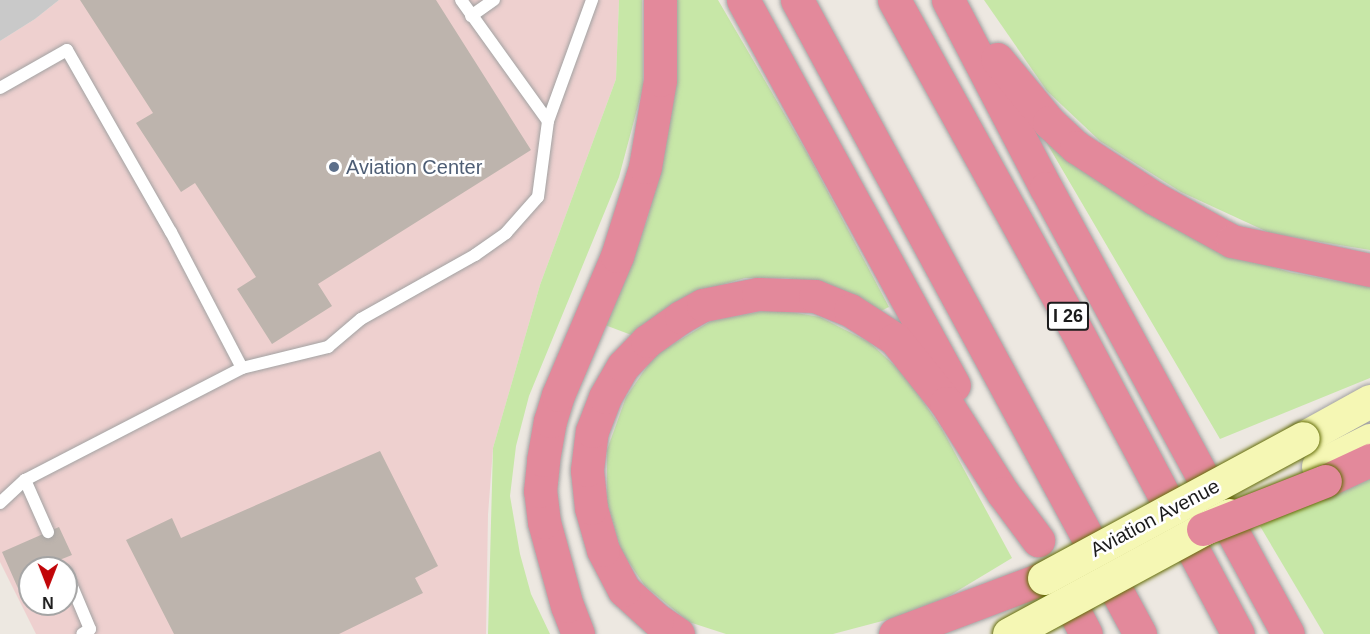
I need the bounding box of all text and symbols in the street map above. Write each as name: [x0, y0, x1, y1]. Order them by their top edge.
place label: Aviation Center: [346, 155, 482, 179]
marker: Aviation Center: [327, 160, 341, 174]
road number: I 26: [1046, 301, 1090, 331]
street label: Aviation Avenue: [1086, 474, 1224, 562]
north arrow: [18, 556, 78, 616]
text: N: [42, 594, 54, 611]

